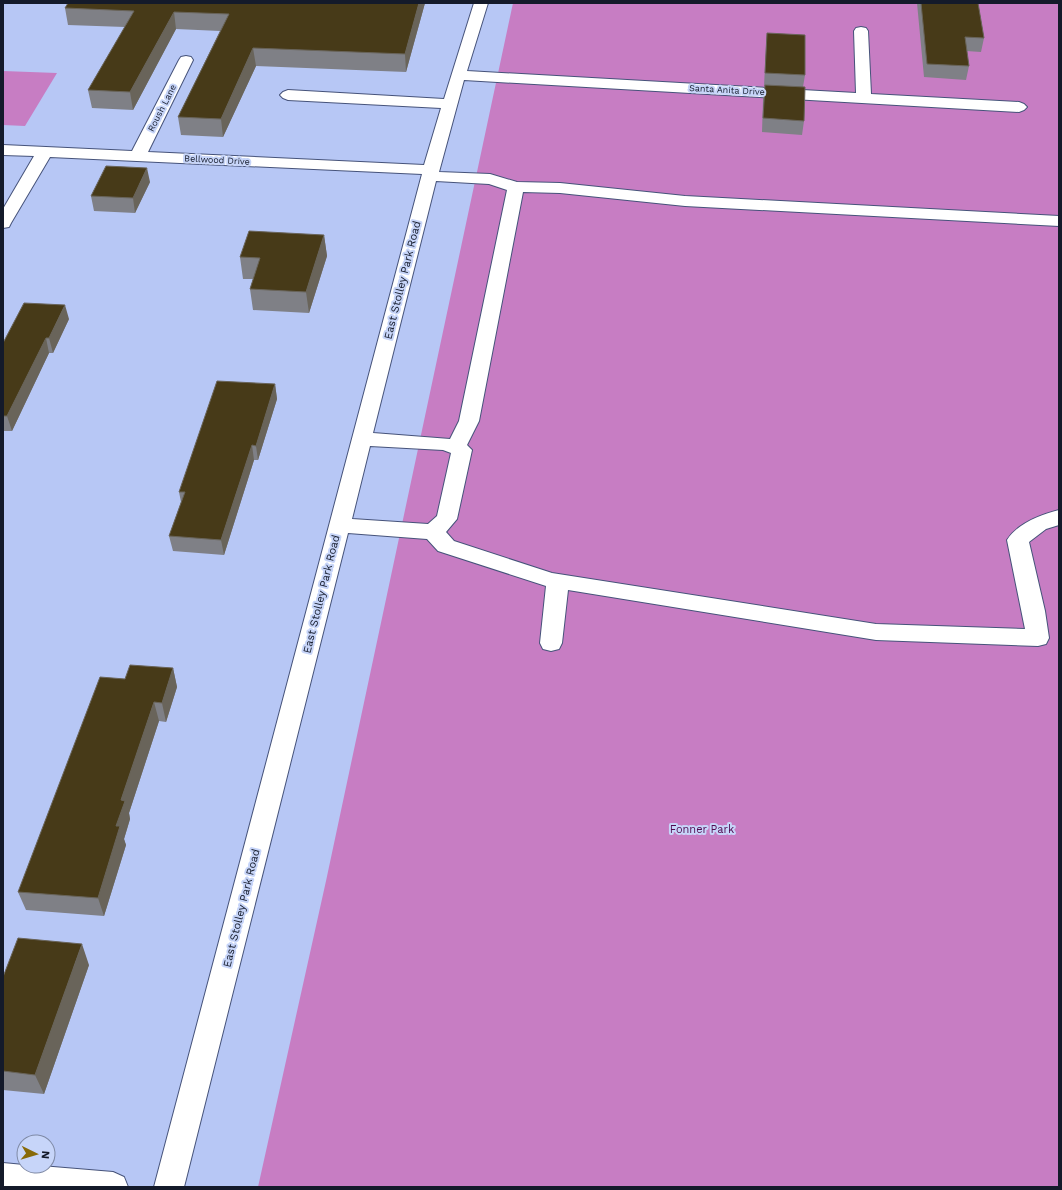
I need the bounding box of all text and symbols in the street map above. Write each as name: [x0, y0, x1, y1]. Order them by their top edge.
street label: Roush Lane: [146, 83, 178, 133]
street label: Santa Anita Drive: [689, 83, 765, 97]
street label: Bellwood Drive: [184, 153, 250, 167]
street label: East Stolley Park Road: [381, 220, 424, 341]
street label: East Stolley Park Road: [300, 534, 343, 655]
park label: Fonner Park: [670, 823, 734, 836]
street label: East Stolley Park Road: [220, 848, 263, 969]
north arrow: [16, 1134, 56, 1174]
text: N: [39, 1150, 52, 1159]

